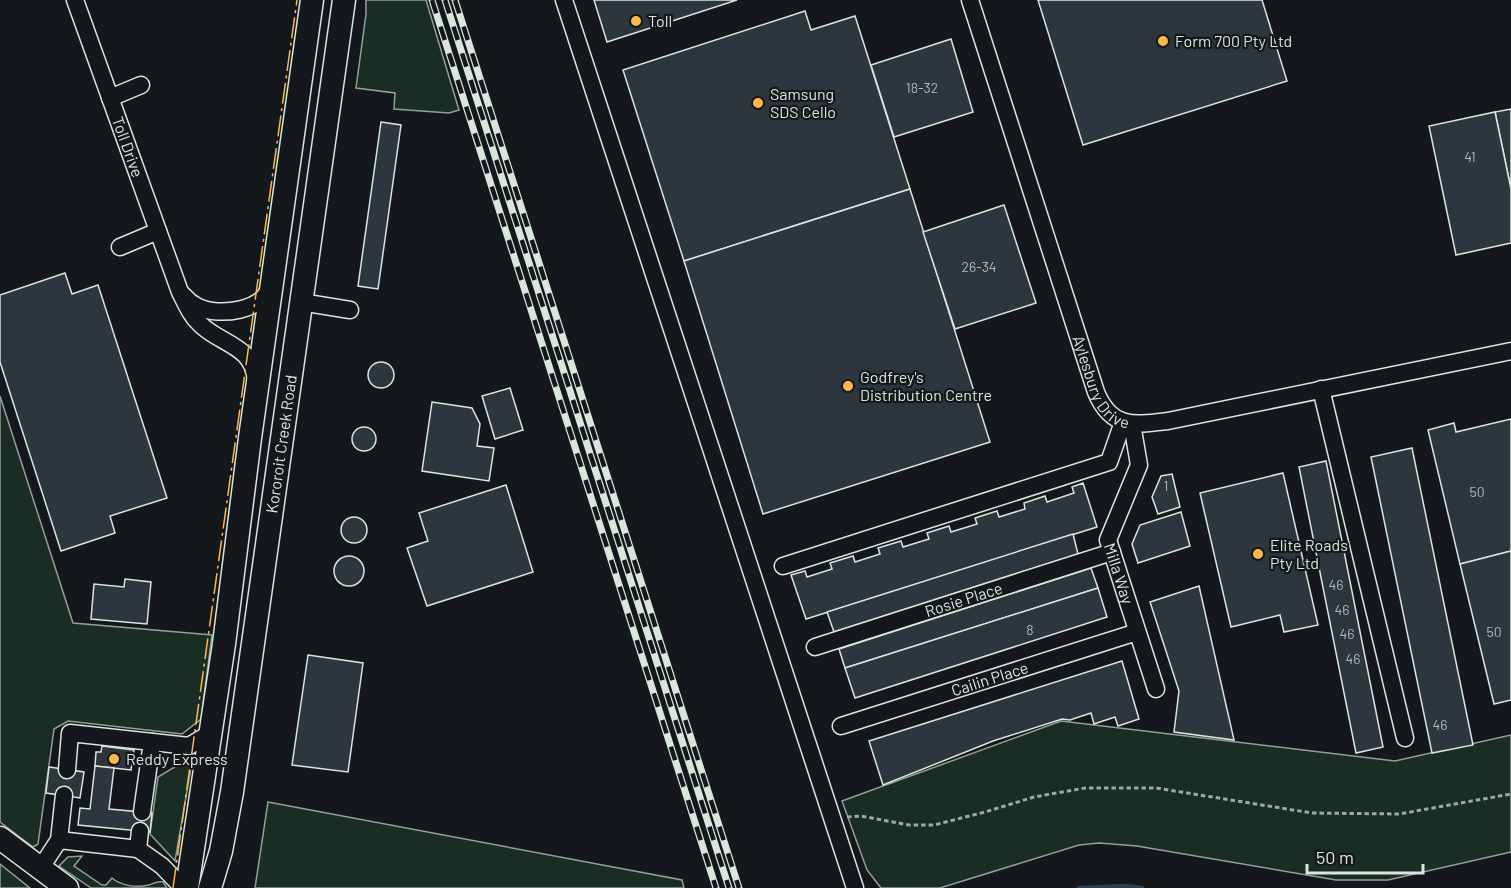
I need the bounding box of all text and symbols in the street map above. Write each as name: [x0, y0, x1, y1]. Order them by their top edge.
place label: Toll: [648, 11, 672, 30]
marker: Toll: [629, 14, 643, 28]
place label: Form 700 Pty Ltd: [1175, 31, 1292, 50]
marker: Form 700 Pty Ltd: [1156, 34, 1170, 48]
house number: 18-32: [906, 79, 938, 96]
place label: Samsung SDS Cello: [770, 84, 836, 121]
marker: Samsung SDS Cello: [751, 96, 765, 110]
street label: Toll Drive: [109, 114, 148, 179]
house number: 41: [1464, 148, 1476, 165]
house number: 26-34: [961, 258, 997, 275]
street label: Aylesbury Drive: [1069, 333, 1132, 432]
place label: Godfrey's Distribution Centre: [860, 367, 992, 404]
street label: Kororoit Creek Road: [262, 374, 300, 514]
marker: Godfrey's Distribution Centre: [841, 379, 855, 393]
house number: 1: [1164, 477, 1168, 494]
house number: 50: [1469, 483, 1485, 500]
place label: Elite Roads Pty Ltd: [1270, 535, 1348, 572]
street label: Milla Way: [1101, 540, 1138, 607]
marker: Elite Roads Pty Ltd: [1251, 547, 1265, 561]
house number: 46: [1329, 576, 1343, 593]
street label: Rosie Place: [922, 578, 1005, 620]
house number: 46: [1335, 601, 1349, 618]
house number: 8: [1026, 621, 1034, 638]
house number: 50: [1486, 623, 1502, 640]
house number: 46: [1340, 625, 1354, 642]
house number: 46: [1346, 650, 1360, 667]
street label: Cailin Place: [949, 657, 1030, 699]
house number: 46: [1433, 716, 1447, 733]
place label: Reddy Express: [126, 749, 228, 768]
marker: Reddy Express: [107, 752, 121, 766]
scale bar: [1307, 837, 1422, 875]
text: 50 m: [1316, 846, 1354, 868]

